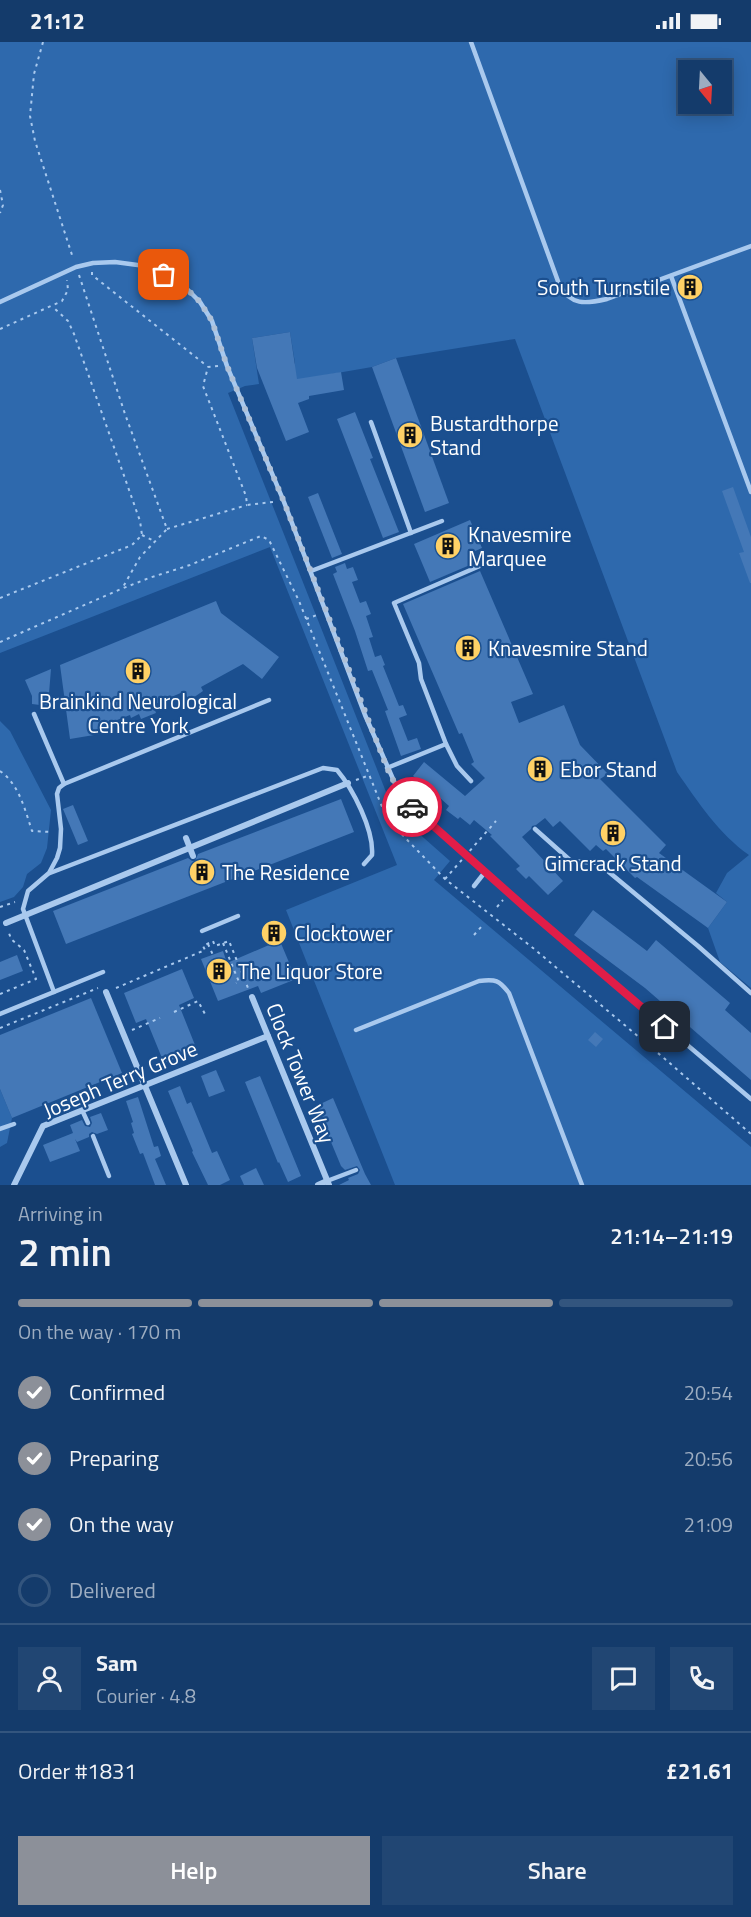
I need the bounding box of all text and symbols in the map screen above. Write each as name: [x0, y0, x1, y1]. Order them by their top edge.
text: 21:12: [30, 4, 85, 38]
north arrow: [678, 60, 732, 114]
map controls: [678, 60, 732, 114]
pin: [138, 249, 189, 300]
icon: bag: [147, 258, 180, 291]
place label: South Turnstile: [537, 271, 670, 303]
building icon: South Turnstile: [675, 272, 705, 302]
place label: Bustardthorpe Stand: [430, 407, 559, 463]
building icon: Bustardthorpe Stand: [395, 420, 425, 450]
place label: Knavesmire Marquee: [468, 518, 572, 574]
building icon: Knavesmire Marquee: [433, 531, 463, 561]
place label: Knavesmire Stand: [488, 632, 648, 664]
building icon: Knavesmire Stand: [453, 633, 483, 663]
building icon: Brainkind Neurological Centre York: [123, 656, 153, 686]
place label: Brainkind Neurological Centre York: [39, 685, 237, 741]
place label: Ebor Stand: [560, 753, 657, 785]
building icon: Ebor Stand: [525, 754, 555, 784]
courier: [382, 777, 442, 837]
icon: car: [396, 791, 429, 824]
building icon: Gimcrack Stand: [598, 818, 628, 848]
place label: Gimcrack Stand: [544, 847, 682, 879]
place label: The Residence: [222, 856, 350, 888]
building icon: The Residence: [187, 857, 217, 887]
place label: Clocktower: [294, 917, 393, 949]
building icon: Clocktower: [259, 918, 289, 948]
place label: The Liquor Store: [238, 955, 383, 987]
building icon: The Liquor Store: [204, 956, 234, 986]
street label: Clock Tower Way: [258, 998, 344, 1148]
pin: [639, 1001, 690, 1052]
icon: home: [648, 1010, 681, 1043]
street label: Joseph Terry Grove: [38, 1032, 202, 1126]
text: Arriving in: [18, 1198, 103, 1229]
text: 21:14–21:19: [610, 1219, 733, 1253]
text: 2 min: [18, 1222, 112, 1281]
text: On the way · 170 m: [18, 1316, 181, 1347]
text: Confirmed: [69, 1375, 165, 1409]
icon: check: [18, 1376, 51, 1409]
text: 20:54: [684, 1377, 733, 1408]
text: Preparing: [69, 1441, 159, 1475]
icon: check: [18, 1442, 51, 1475]
text: 20:56: [684, 1443, 733, 1474]
text: On the way: [69, 1507, 174, 1541]
icon: check: [18, 1508, 51, 1541]
text: 21:09: [684, 1509, 733, 1540]
text: Delivered: [69, 1573, 156, 1607]
text: Sam: [96, 1646, 138, 1680]
button: person: [18, 1647, 81, 1710]
button: chat: [592, 1647, 655, 1710]
button: phone: [670, 1647, 733, 1710]
text: Courier · 4.8: [96, 1680, 196, 1711]
text: Order #1831: [18, 1754, 137, 1788]
text: £21.61: [666, 1754, 733, 1788]
button: Help: [18, 1836, 370, 1905]
button: Share: [382, 1836, 733, 1905]

